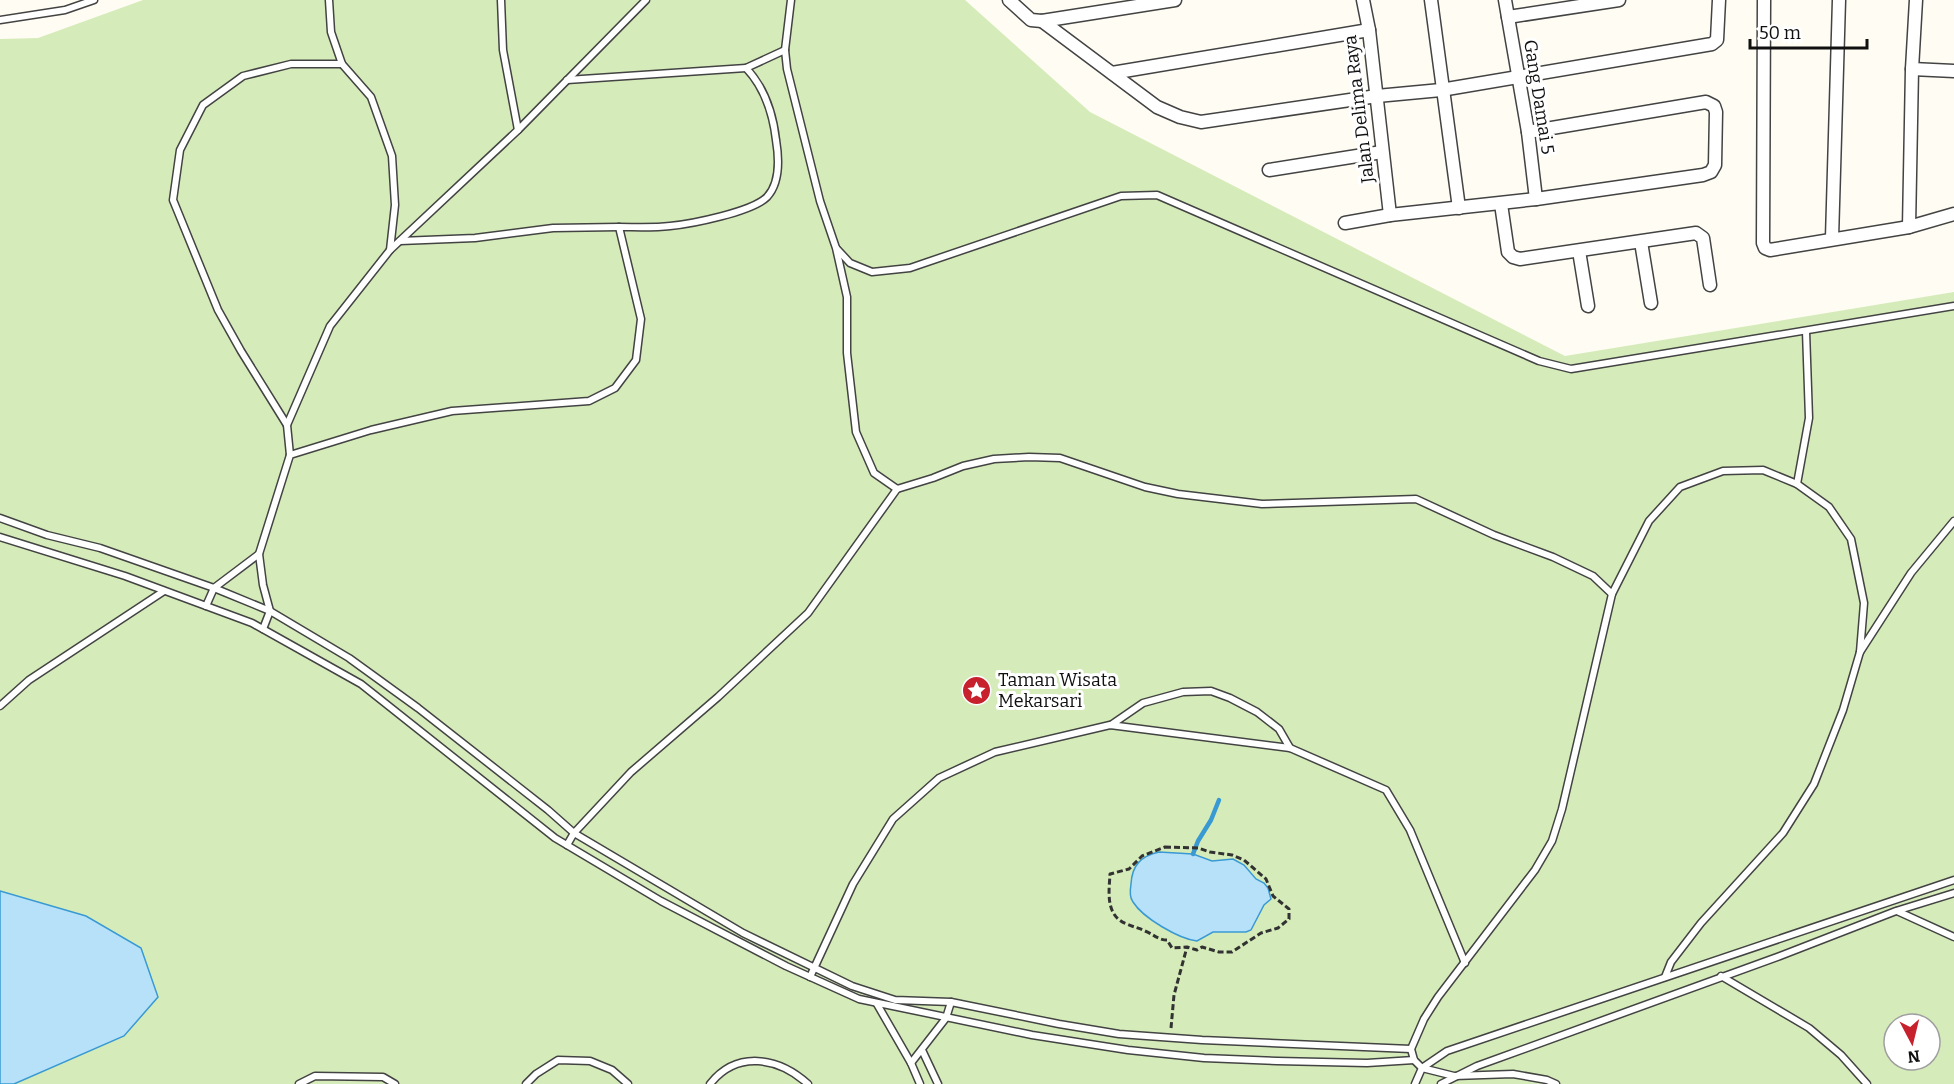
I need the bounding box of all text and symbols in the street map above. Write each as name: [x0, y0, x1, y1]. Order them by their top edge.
scale bar: [1750, 12, 1867, 50]
text: 50 m: [1759, 22, 1801, 44]
street label: Jalan Delima Raya: [1339, 34, 1379, 185]
street label: Gang Damai 5: [1519, 38, 1559, 156]
place label: Taman Wisata Mekarsari: [998, 669, 1117, 712]
place icon: Taman Wisata Mekarsari: [961, 674, 993, 706]
north arrow: [1882, 1012, 1942, 1072]
text: N: [1906, 1046, 1921, 1067]

